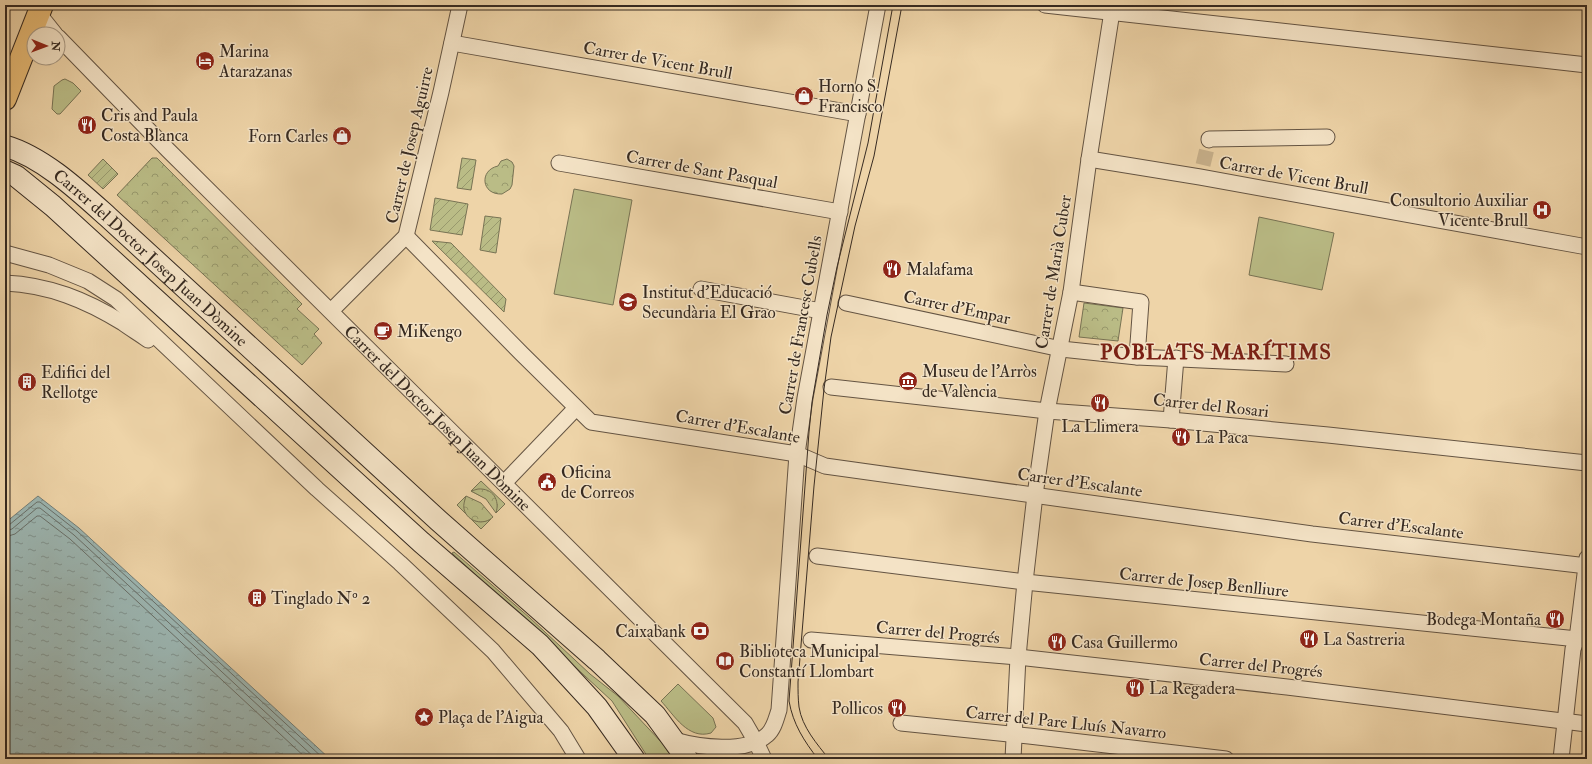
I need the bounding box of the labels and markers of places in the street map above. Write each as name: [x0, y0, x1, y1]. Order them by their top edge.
place label: Marina Atarazanas: [218, 41, 293, 82]
hotel icon: Marina Atarazanas: [194, 50, 216, 72]
place label: Horno S. Francisco: [818, 76, 882, 117]
shop icon: Horno S. Francisco: [793, 85, 815, 107]
place label: Cris and Paula Costa Blanca: [101, 105, 199, 146]
restaurant icon: Cris and Paula Costa Blanca: [76, 114, 98, 136]
shop icon: Forn Carles: [331, 125, 353, 147]
place label: Forn Carles: [248, 126, 328, 147]
place label: Consultorio Auxiliar Vicente Brull: [1390, 190, 1529, 231]
hospital icon: Consultorio Auxiliar Vicente Brull: [1531, 199, 1553, 221]
restaurant icon: Malafama: [881, 258, 903, 280]
place label: Malafama: [906, 259, 974, 280]
place label: Institut d'Educació Secundària El Grao: [642, 282, 776, 323]
school or university icon: Institut d'Educació Secundària El Grao: [617, 291, 639, 313]
cafe icon: MiKengo: [372, 320, 394, 342]
place label: MiKengo: [397, 321, 462, 342]
place label: Museu de l'Arròs de València: [922, 361, 1037, 402]
place label: Edifici del Rellotge: [41, 362, 111, 403]
museum icon: Museu de l'Arròs de València: [897, 370, 919, 392]
building icon: Edifici del Rellotge: [16, 371, 38, 393]
restaurant icon: La Llimera: [1089, 392, 1111, 414]
place label: La Llimera: [1061, 416, 1140, 437]
restaurant icon: La Paca: [1170, 426, 1192, 448]
place label: La Paca: [1195, 427, 1249, 448]
place label: Oficina de Correos: [561, 462, 635, 503]
public building icon: Oficina de Correos: [536, 471, 558, 493]
building icon: Tinglado Nº 2: [246, 587, 268, 609]
place label: Tinglado Nº 2: [271, 588, 371, 609]
restaurant icon: Bodega Montaña: [1544, 608, 1566, 630]
place label: Bodega Montaña: [1426, 609, 1542, 630]
bank icon: Caixabank: [689, 620, 711, 642]
place label: Caixabank: [615, 621, 686, 642]
restaurant icon: La Sastreria: [1298, 628, 1320, 650]
place label: La Sastreria: [1323, 629, 1406, 650]
restaurant icon: Casa Guillermo: [1046, 631, 1068, 653]
place label: Casa Guillermo: [1071, 632, 1178, 653]
place label: Biblioteca Municipal Constantí Llombart: [739, 641, 880, 682]
library icon: Biblioteca Municipal Constantí Llombart: [714, 650, 736, 672]
restaurant icon: La Regadera: [1124, 677, 1146, 699]
place label: La Regadera: [1149, 678, 1236, 699]
restaurant icon: Pollicos: [886, 697, 908, 719]
place label: Pollicos: [831, 698, 883, 719]
place icon: Plaça de l'Aigua: [413, 706, 435, 728]
place label: Plaça de l'Aigua: [438, 707, 544, 728]

